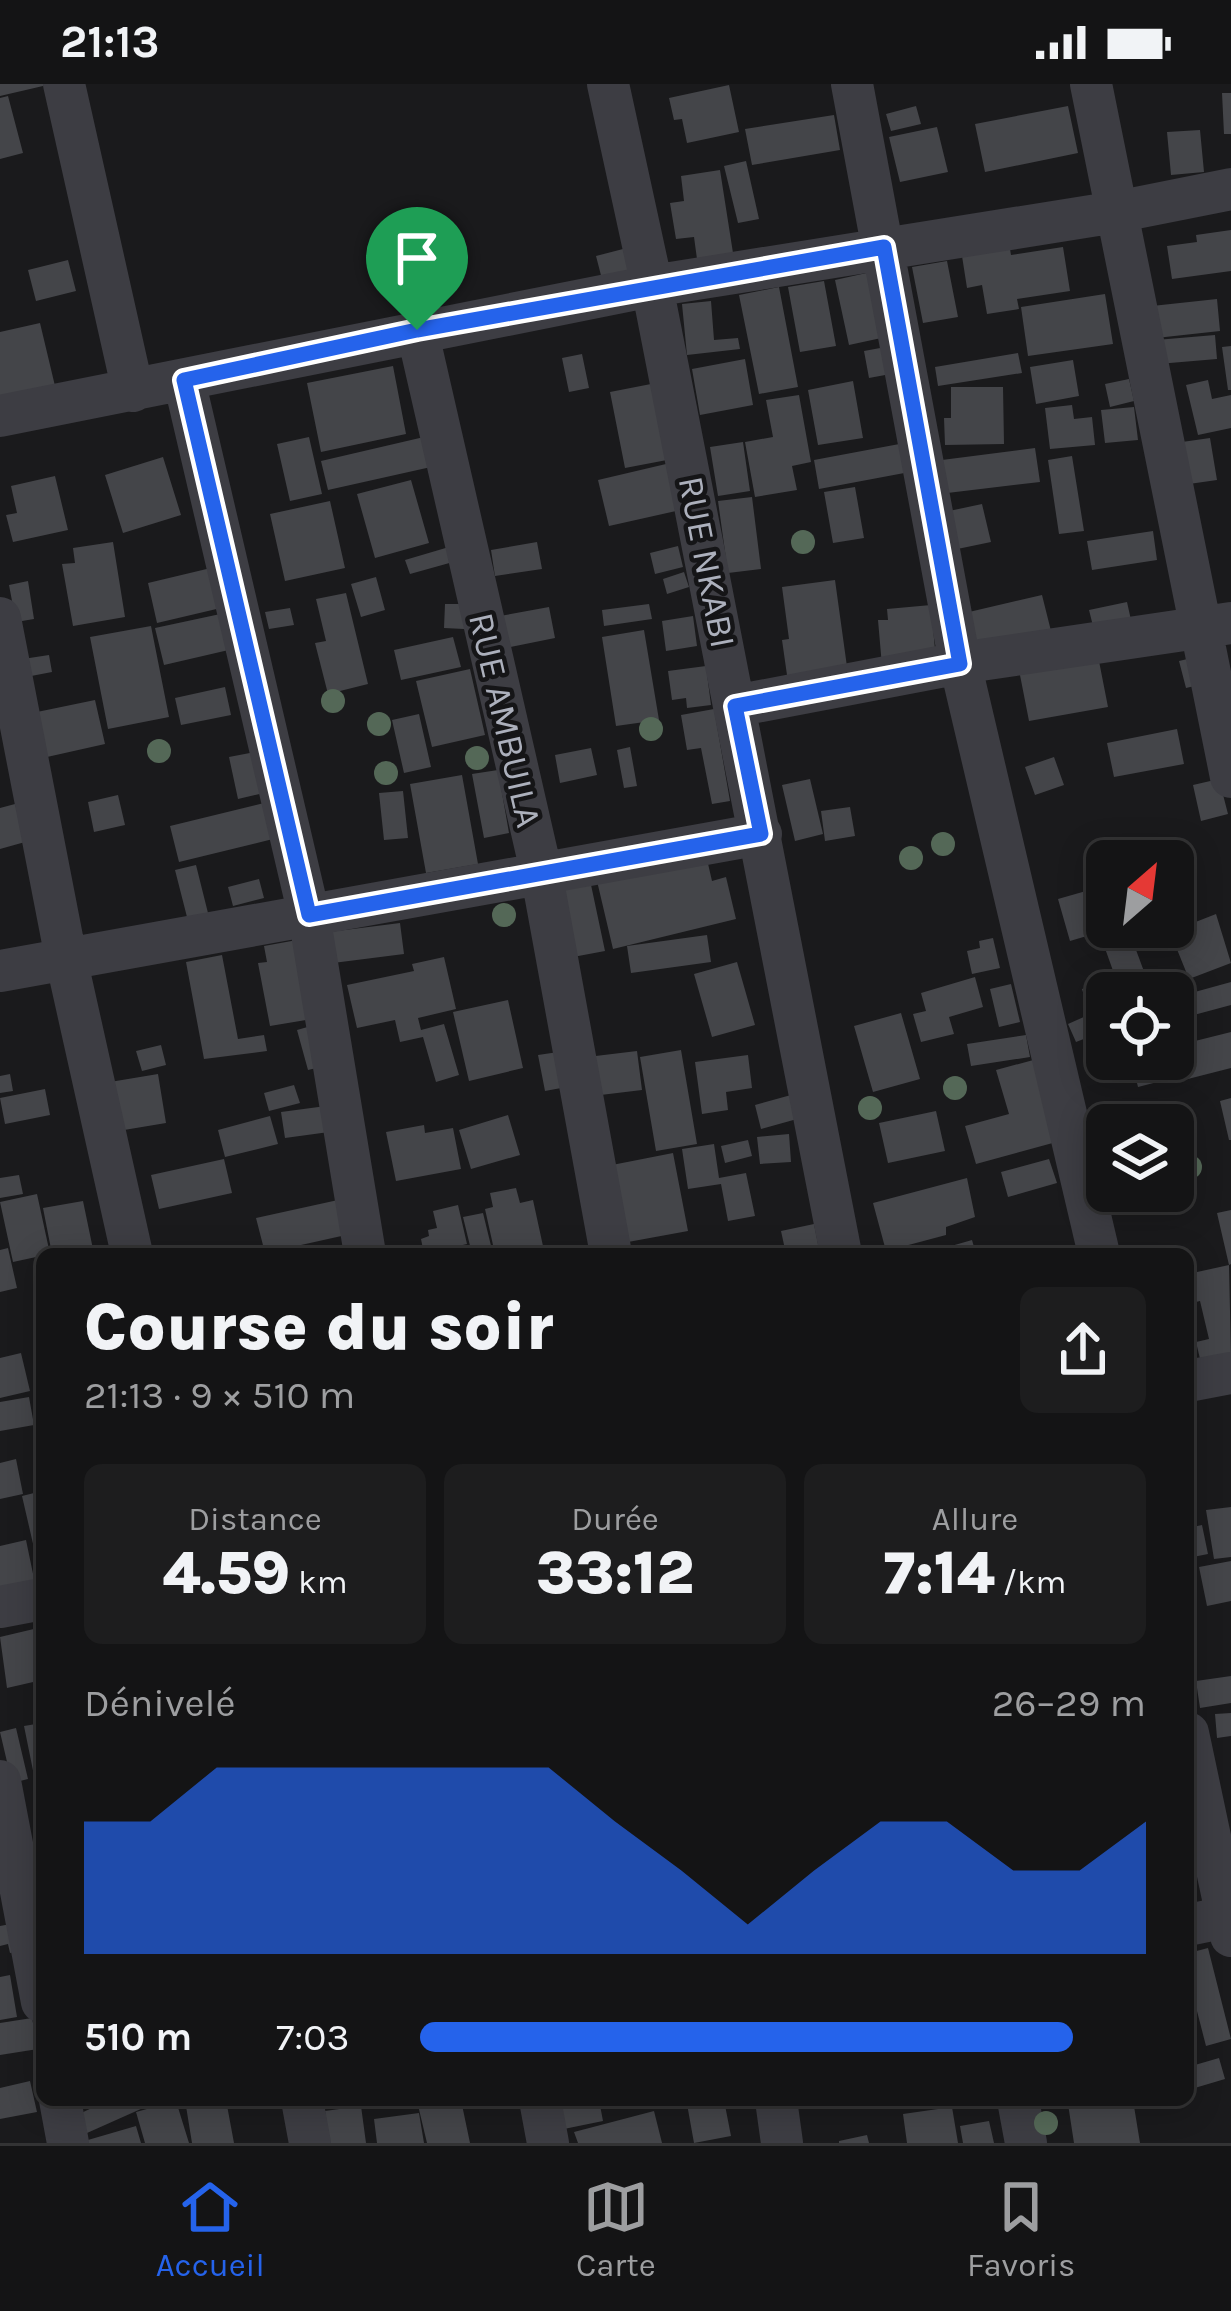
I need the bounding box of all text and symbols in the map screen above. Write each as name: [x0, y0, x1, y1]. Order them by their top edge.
text: 21:13: [60, 16, 159, 68]
pin: [366, 207, 468, 330]
icon: arrive: [384, 225, 450, 291]
street label: RUE NKABI: [670, 473, 744, 651]
street label: RUE AMBUILA: [460, 609, 550, 831]
north arrow: [1086, 840, 1194, 948]
map controls: [1086, 840, 1194, 1212]
button: locate: [1086, 972, 1194, 1080]
button: layers: [1086, 1104, 1194, 1212]
button: share: [1020, 1287, 1146, 1413]
text: Course du soir: [84, 1288, 554, 1366]
text: 21:13 · 9 × 510 m: [84, 1372, 355, 1418]
text: Distance: [188, 1500, 322, 1538]
text: Durée: [571, 1500, 659, 1538]
text: Allure: [932, 1500, 1018, 1538]
text: 4.59: [162, 1538, 290, 1608]
text: 33:12: [536, 1538, 694, 1608]
text: 7:14: [884, 1538, 995, 1608]
text: km: [290, 1563, 348, 1601]
text: /km: [995, 1563, 1066, 1601]
text: Dénivelé: [84, 1680, 236, 1726]
text: 26–29 m: [992, 1680, 1146, 1726]
text: 510 m: [84, 2014, 192, 2060]
text: 7:03: [276, 2014, 349, 2060]
tab: Accueil: [156, 2174, 265, 2284]
tab: Carte: [576, 2174, 656, 2284]
tab: Favoris: [967, 2174, 1075, 2284]

